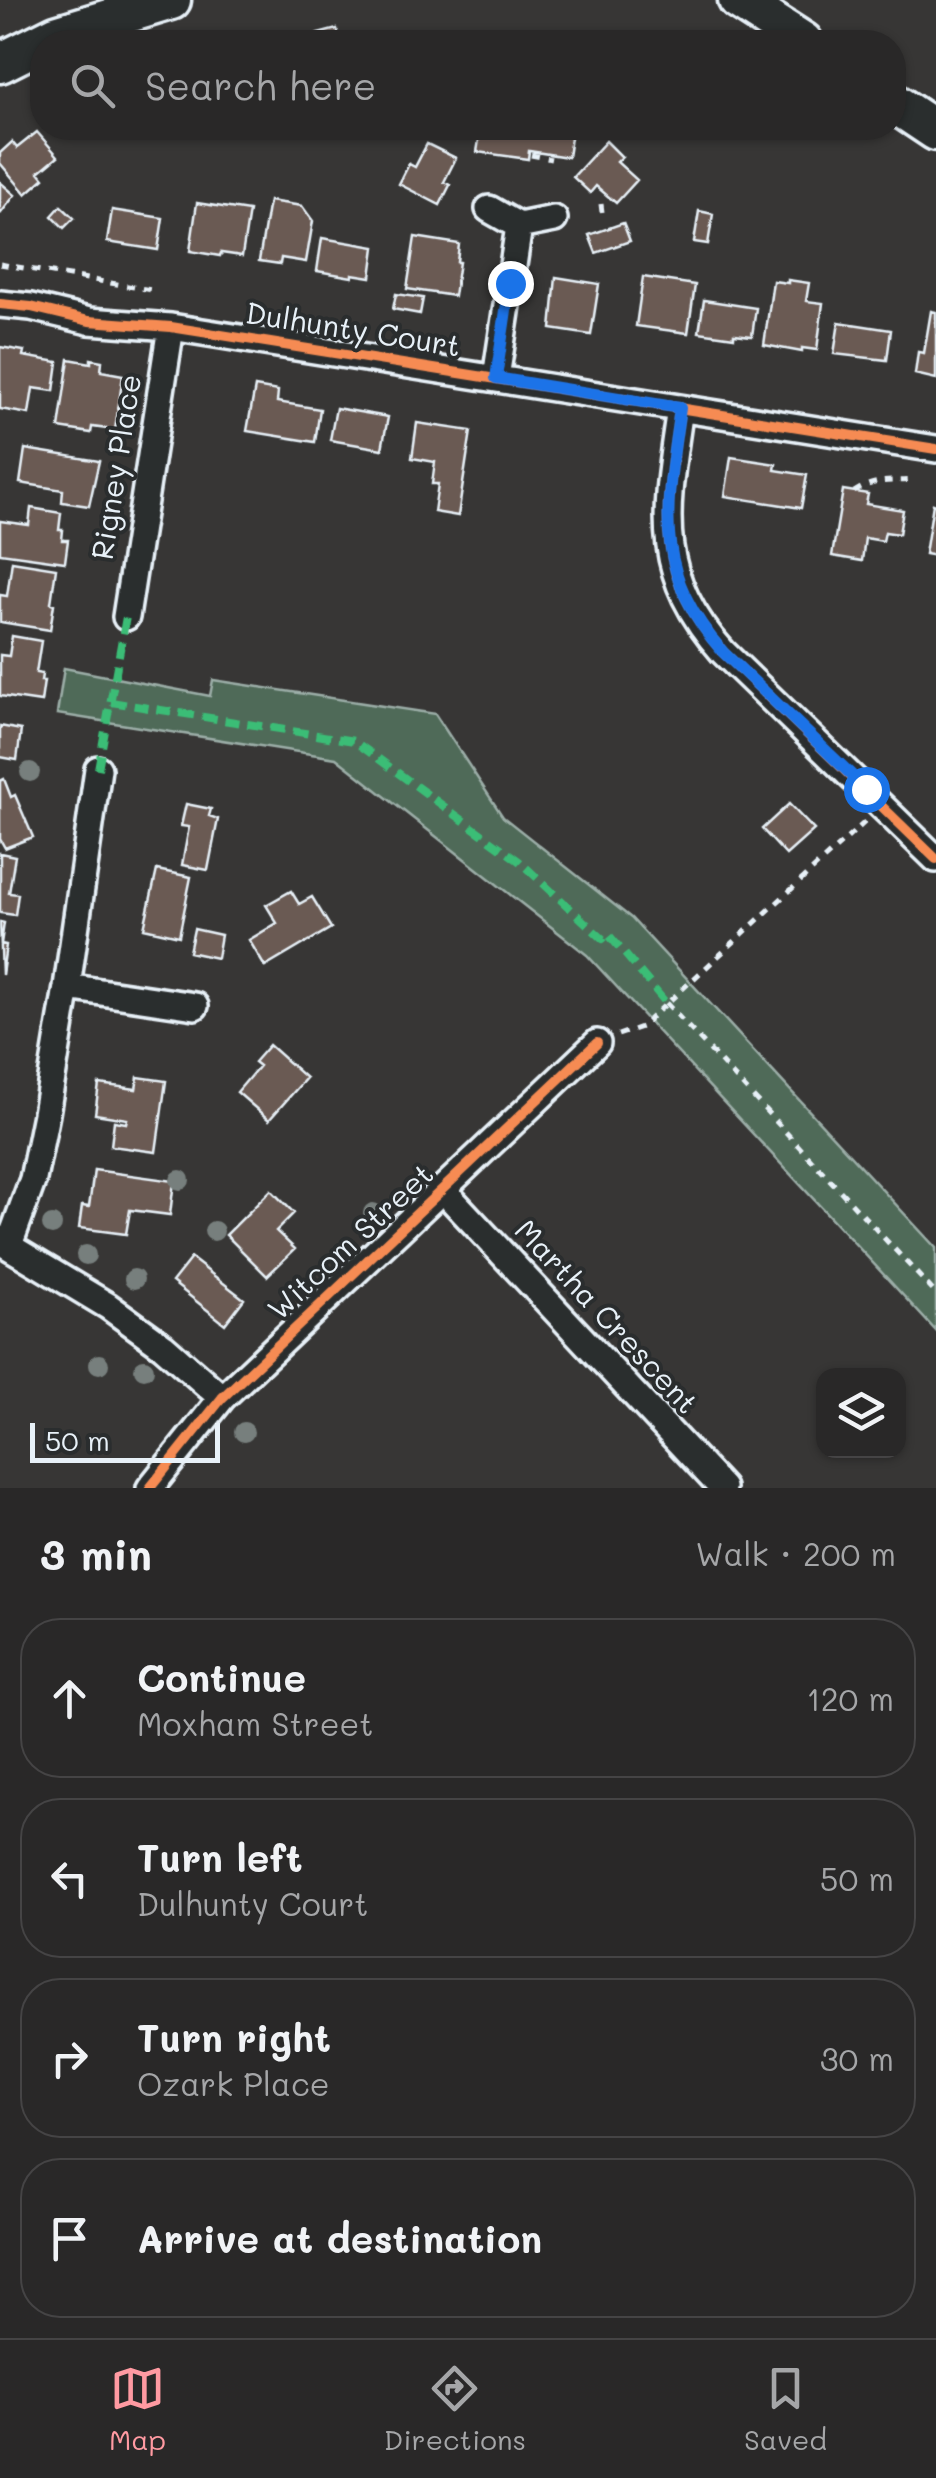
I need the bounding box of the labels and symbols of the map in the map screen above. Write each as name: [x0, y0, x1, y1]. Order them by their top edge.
route end: [488, 261, 534, 307]
street label: Dulhunty Court: [243, 291, 464, 365]
street label: Rigney Place: [81, 371, 149, 562]
route start: [844, 767, 890, 813]
street label: Witcom Street: [258, 1153, 441, 1328]
street label: Martha Crescent: [507, 1210, 708, 1421]
scale bar: [30, 1418, 220, 1462]

